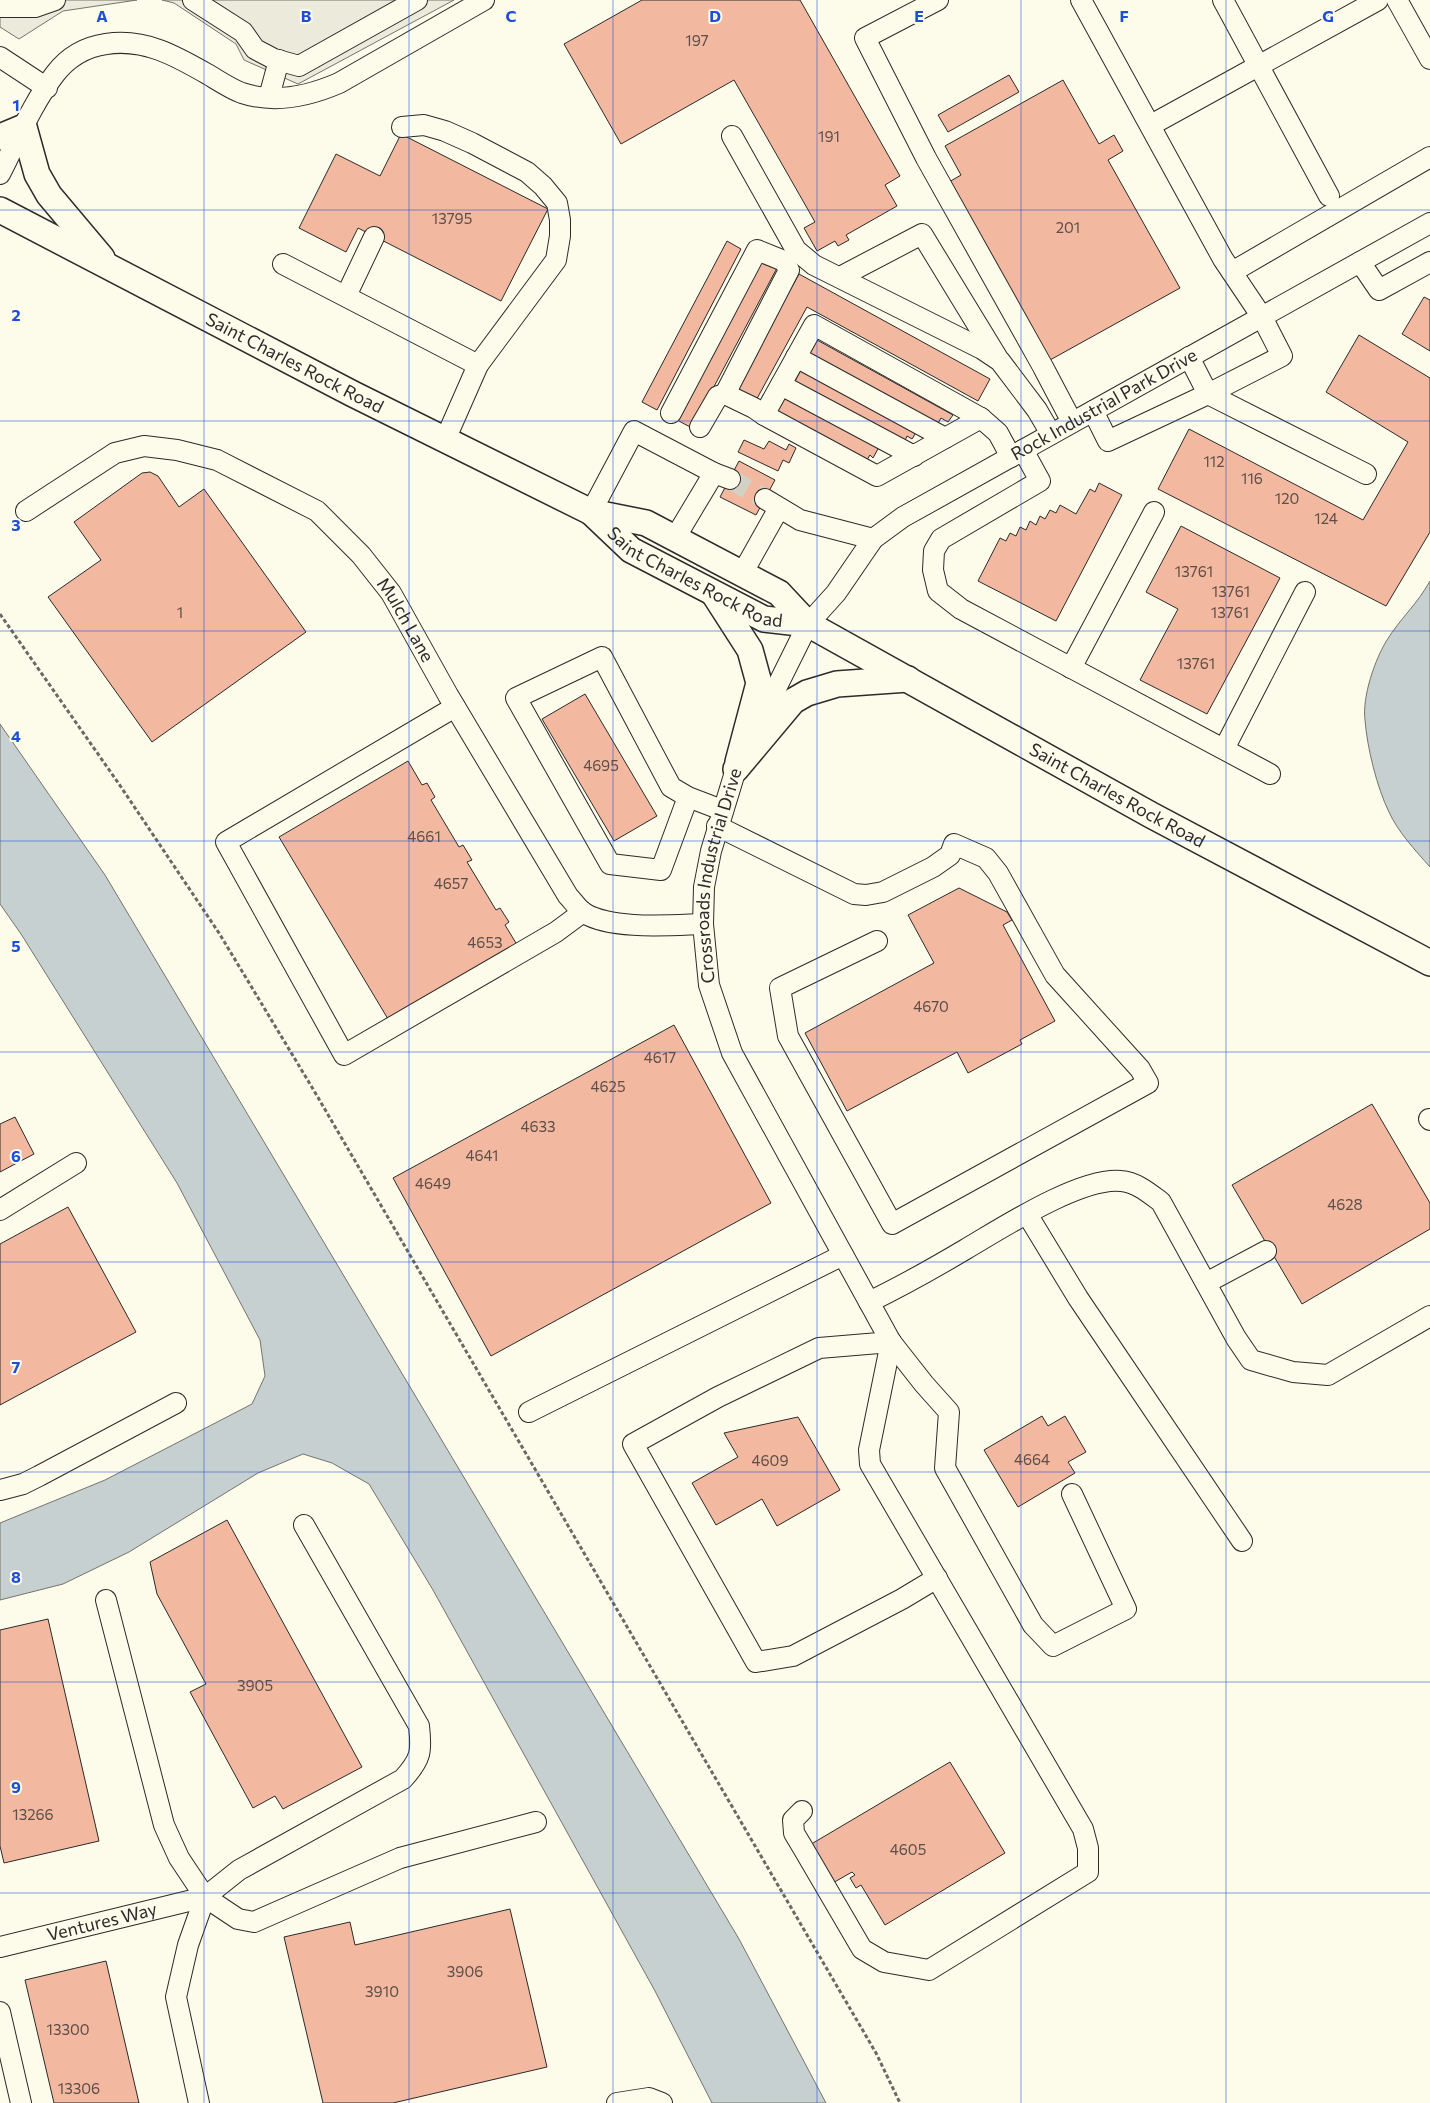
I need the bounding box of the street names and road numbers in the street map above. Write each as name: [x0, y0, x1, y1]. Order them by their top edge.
street label: Saint Charles Rock Road: [202, 307, 388, 417]
street label: Rock Industrial Park Drive: [1007, 343, 1201, 465]
street label: Saint Charles Rock Road: [603, 521, 784, 631]
street label: Mulch Lane: [373, 573, 439, 666]
street label: Saint Charles Rock Road: [1026, 737, 1209, 852]
street label: Crossroads Industrial Drive: [691, 765, 746, 985]
street label: Ventures Way: [45, 1897, 159, 1945]

